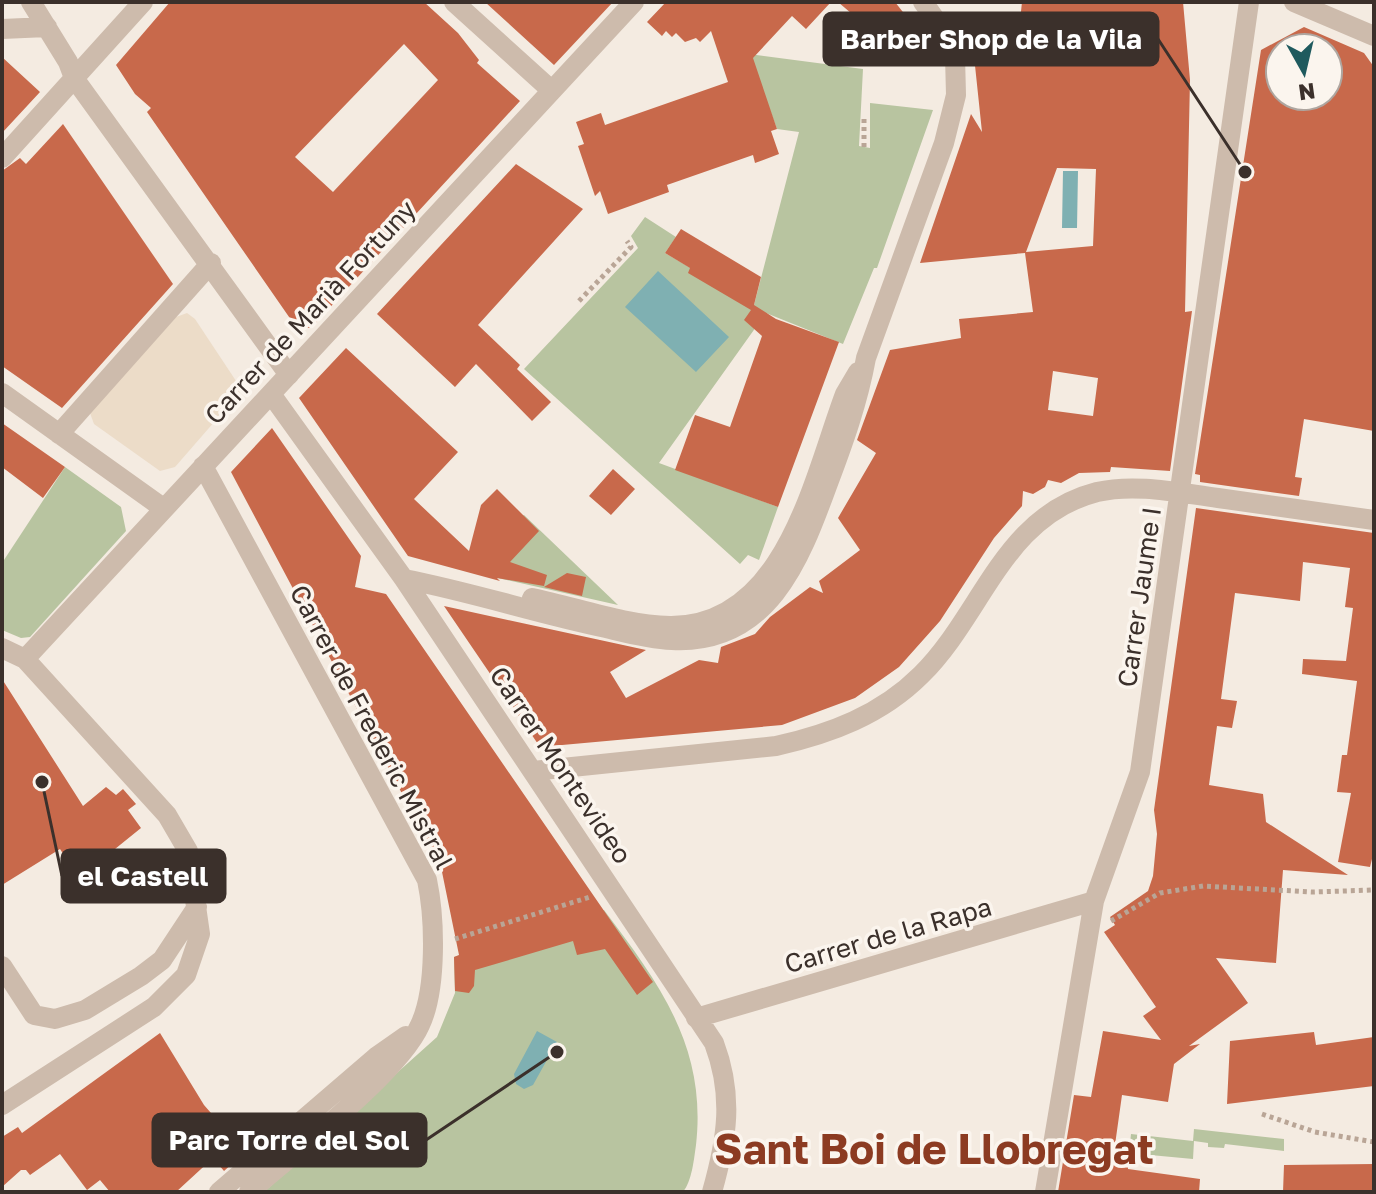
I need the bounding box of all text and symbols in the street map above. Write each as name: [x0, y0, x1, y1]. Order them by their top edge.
callout: Barber Shop de la Vila: [824, 13, 1158, 65]
text: Barber Shop de la Vila: [840, 22, 1142, 55]
north arrow: [1264, 32, 1344, 112]
text: N: [1297, 78, 1317, 107]
street label: Carrer de Marià Fortuny: [198, 193, 422, 430]
street label: Carrer Jaume I: [1111, 505, 1167, 689]
street label: Carrer de Frederic Mistral: [284, 580, 460, 874]
street label: Carrer Montevideo: [484, 661, 638, 869]
callout: el Castell: [62, 850, 225, 902]
text: el Castell: [77, 859, 209, 892]
street label: Carrer de la Rapa: [781, 891, 995, 979]
callout: Parc Torre del Sol: [153, 1114, 426, 1166]
text: Parc Torre del Sol: [169, 1123, 409, 1156]
district label: Sant Boi de Llobregat: [714, 1123, 1154, 1173]

